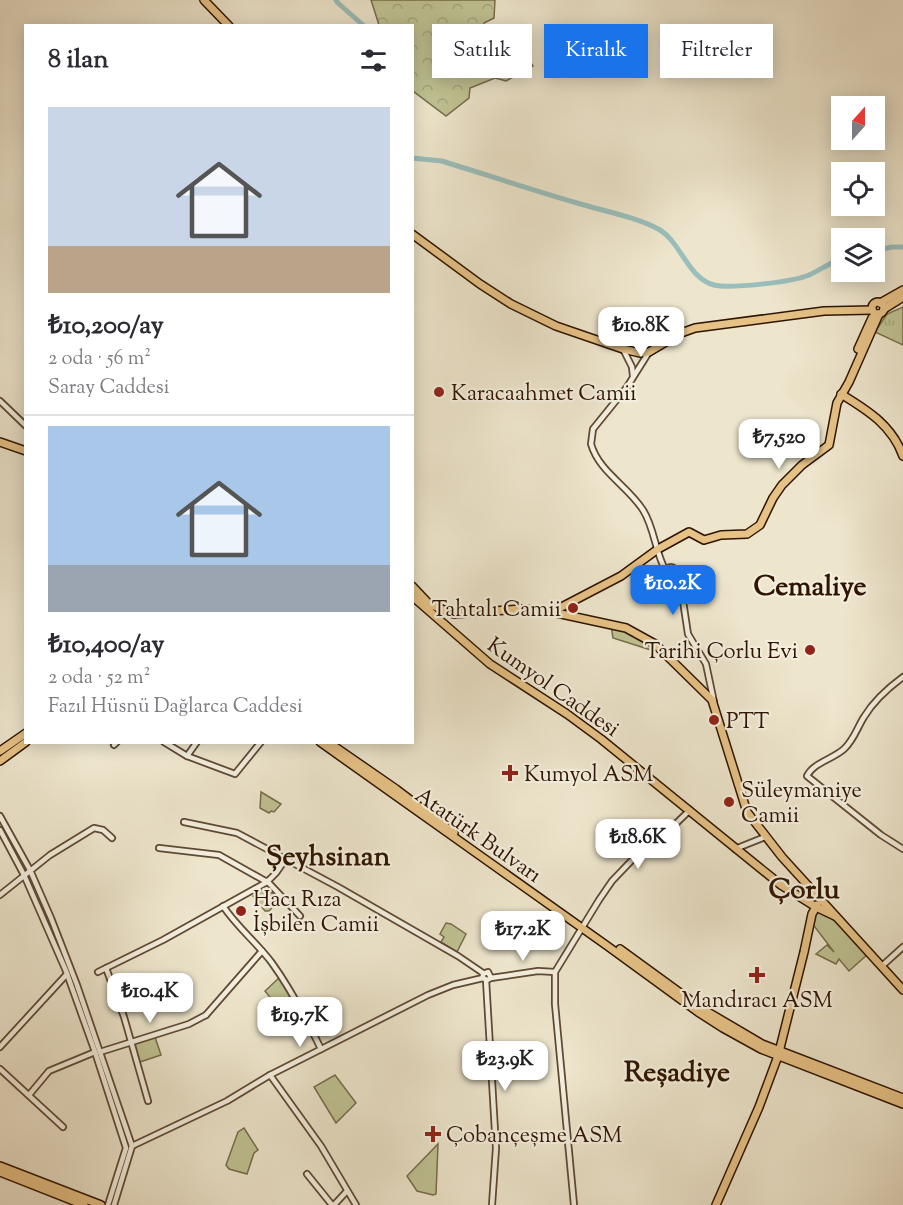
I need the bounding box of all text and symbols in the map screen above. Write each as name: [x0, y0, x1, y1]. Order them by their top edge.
chip: Satılık: [432, 24, 532, 78]
chip: Kiralık: [544, 24, 648, 78]
chip: Filtreler: [660, 24, 773, 78]
text: 8 ilan: [48, 42, 109, 79]
icon: filters: [357, 44, 390, 77]
north arrow: [831, 96, 885, 150]
map controls: [831, 96, 885, 282]
icon: home: [165, 146, 273, 254]
button: locate: [831, 162, 885, 216]
button: layers: [831, 228, 885, 282]
pin: ₺10.8K: [592, 307, 690, 358]
text: ₺10,200/ay: [48, 308, 164, 345]
text: ₺10.8K: [612, 312, 670, 341]
text: 2 oda · 56 m²: [48, 345, 151, 374]
text: Saray Caddesi: [48, 374, 169, 403]
place label: Karacaahmet Camii: [451, 379, 637, 411]
marker: Karacaahmet Camii: [432, 385, 446, 399]
pin: ₺7,520: [730, 419, 828, 470]
text: ₺7,520: [753, 424, 805, 453]
icon: home: [165, 465, 273, 573]
pin: ₺10.2K: [624, 565, 722, 616]
district label: Cemaliye: [754, 568, 866, 608]
text: ₺10.2K: [645, 570, 701, 599]
place label: Tahtalı Camii: [432, 595, 561, 627]
marker: Tahtalı Camii: [566, 601, 580, 615]
text: ₺10,400/ay: [48, 627, 164, 664]
street label: Kumyol Caddesi: [479, 631, 625, 746]
place label: Tarihi Çorlu Evi: [645, 637, 798, 669]
marker: Tarihi Çorlu Evi: [803, 643, 817, 657]
text: 2 oda · 52 m²: [48, 664, 150, 693]
text: Fazıl Hüsnü Dağlarca Caddesi: [48, 693, 303, 722]
place label: PTT: [726, 707, 770, 739]
marker: PTT: [707, 713, 721, 727]
place label: Kumyol ASM: [524, 760, 653, 792]
marker: Kumyol ASM: [501, 764, 519, 782]
place label: Süleymaniye Camii: [741, 776, 862, 833]
street label: Atatürk Bulvarı: [407, 781, 547, 892]
marker: Süleymaniye Camii: [722, 795, 736, 809]
pin: ₺18.6K: [589, 819, 687, 870]
text: ₺18.6K: [609, 824, 667, 853]
district label: Şeyhsinan: [266, 838, 391, 878]
district label: Çorlu: [768, 871, 840, 911]
place label: Hacı Rıza İşbilen Camii: [253, 885, 379, 942]
marker: Hacı Rıza İşbilen Camii: [234, 904, 248, 918]
pin: ₺17.2K: [474, 911, 572, 962]
text: ₺17.2K: [495, 916, 551, 945]
marker: Mandıracı ASM: [748, 966, 766, 984]
pin: ₺10.4K: [101, 973, 199, 1024]
text: ₺10.4K: [121, 978, 179, 1007]
place label: Mandıracı ASM: [681, 986, 833, 1018]
pin: ₺19.7K: [251, 997, 349, 1048]
text: ₺19.7K: [271, 1002, 329, 1031]
pin: ₺23.9K: [456, 1041, 554, 1092]
text: ₺23.9K: [476, 1046, 534, 1075]
district label: Reşadiye: [624, 1054, 730, 1094]
place label: Çobançeşme ASM: [446, 1121, 622, 1153]
marker: Çobançeşme ASM: [424, 1125, 442, 1143]

